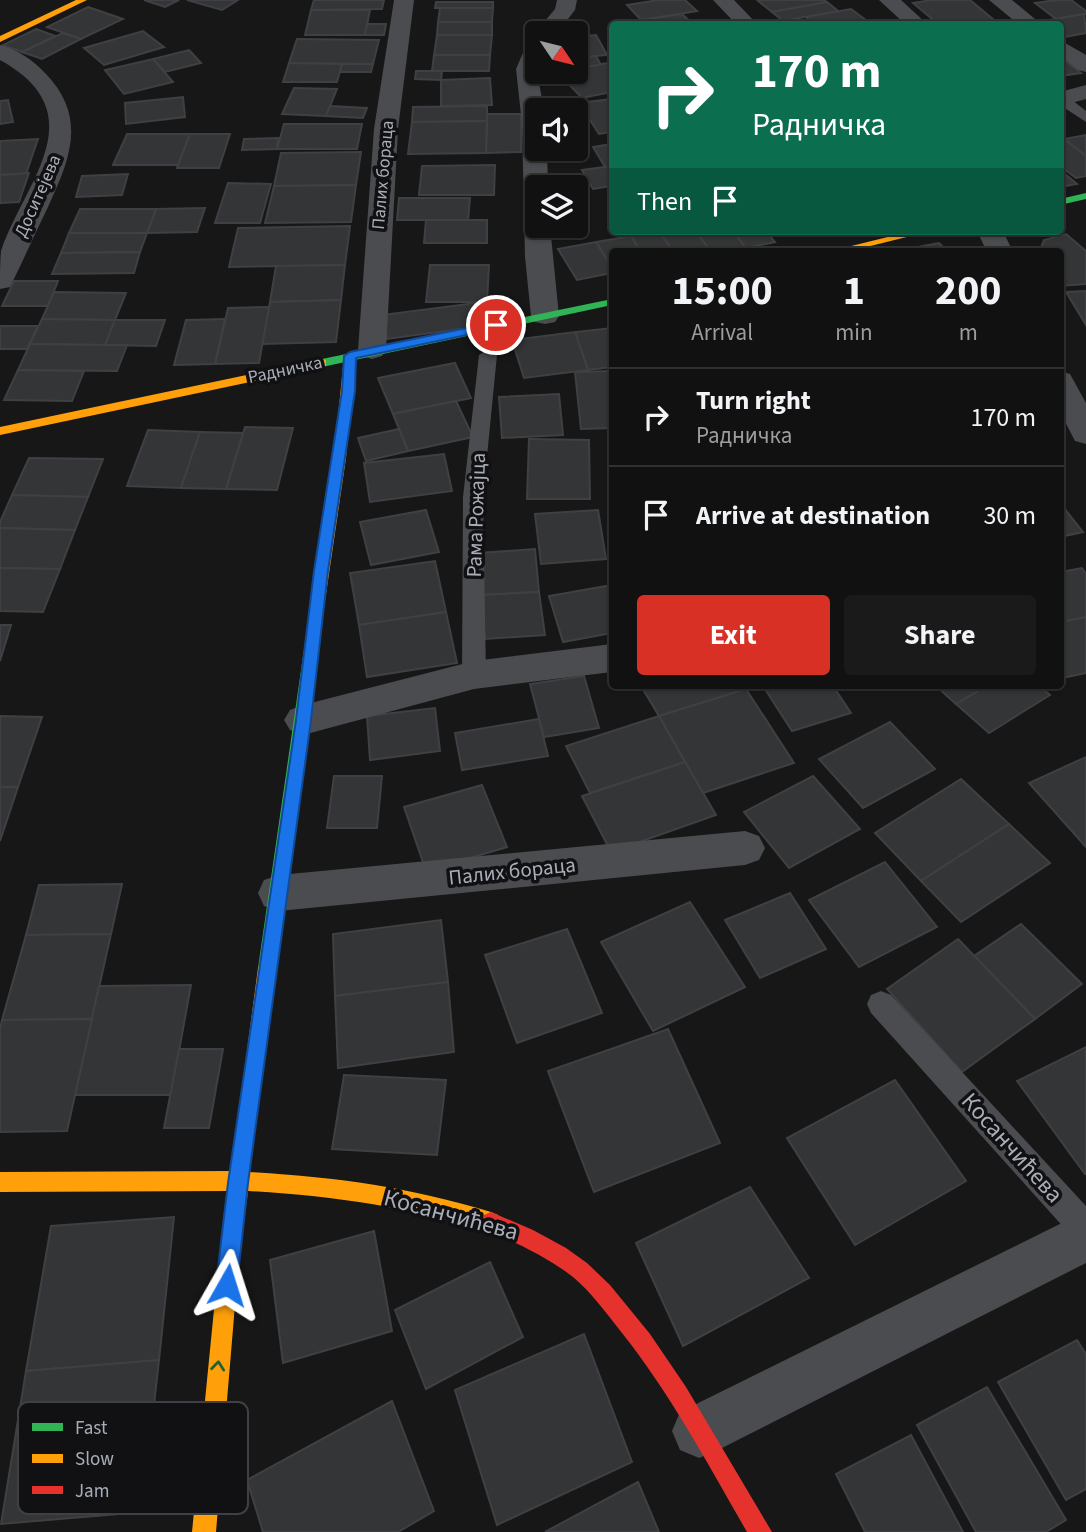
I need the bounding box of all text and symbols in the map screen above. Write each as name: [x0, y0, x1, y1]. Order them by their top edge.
north arrow: [525, 21, 588, 84]
map controls: [525, 21, 588, 238]
text: 170 m: [752, 37, 881, 107]
icon: right: [637, 49, 728, 140]
button: sound: [525, 98, 588, 161]
text: Радничка: [752, 102, 886, 148]
street label: Палих бораца: [366, 119, 400, 231]
street label: Доситејева: [9, 151, 67, 241]
button: layers: [525, 175, 588, 238]
icon: arrive: [706, 182, 744, 220]
text: Then: [637, 183, 692, 220]
text: 15:00: [671, 261, 773, 321]
text: 1: [843, 261, 865, 321]
text: 200: [935, 261, 1002, 321]
pin: [466, 295, 526, 355]
icon: arrive: [477, 306, 515, 344]
text: Arrival: [691, 316, 753, 349]
text: min: [835, 316, 873, 349]
text: m: [959, 316, 978, 349]
street label: Радничка: [246, 350, 324, 390]
text: Turn right: [696, 382, 811, 419]
icon: right: [637, 398, 675, 436]
text: 170 m: [970, 399, 1036, 436]
text: Радничка: [696, 419, 792, 452]
street label: Рама Рожајца: [459, 452, 493, 578]
icon: arrive: [637, 496, 675, 534]
text: Arrive at destination: [696, 497, 930, 534]
text: 30 m: [983, 497, 1036, 534]
button: Exit: [637, 595, 830, 675]
button: Share: [844, 595, 1036, 675]
street label: Палих бораца: [447, 849, 577, 893]
street label: Косанчићева: [953, 1085, 1071, 1211]
street label: Косанчићева: [380, 1180, 522, 1250]
position arrow: [190, 1248, 264, 1322]
one-way arrow: [211, 1361, 226, 1372]
legend: [18, 1402, 248, 1514]
text: Fast: [75, 1415, 108, 1442]
text: Slow: [75, 1446, 114, 1473]
text: Jam: [75, 1478, 109, 1505]

